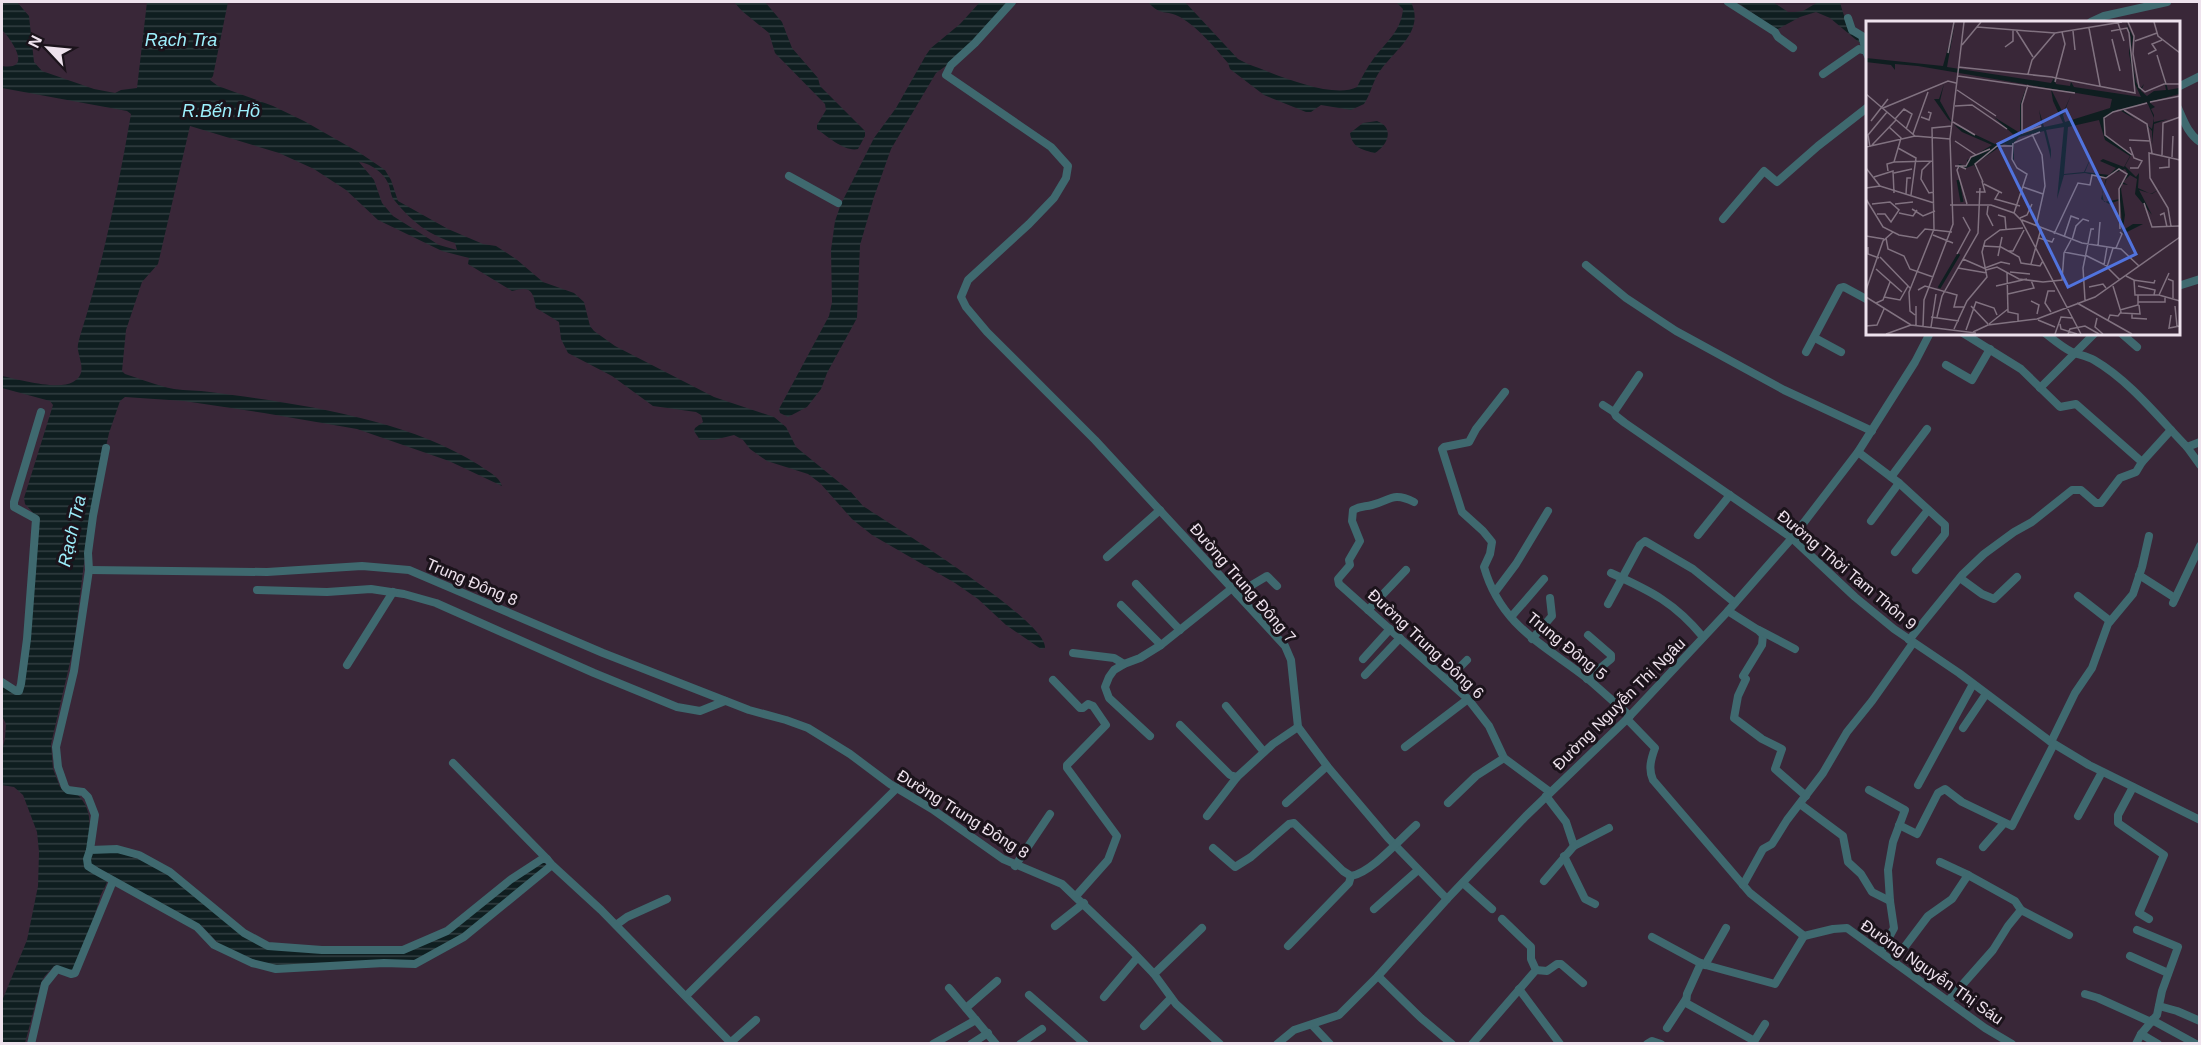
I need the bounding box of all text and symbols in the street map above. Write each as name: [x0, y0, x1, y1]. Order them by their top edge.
north arrow: [18, 18, 78, 78]
inset map: [1866, 21, 2180, 334]
water label: Rạch Tra: [145, 30, 217, 50]
text: N: [25, 33, 45, 51]
water label: R.Bến Hồ: [182, 101, 260, 121]
water label: Rạch Tra: [54, 493, 90, 569]
street label: Đường Thời Tam Thôn 9: [1774, 507, 1920, 633]
street label: Đường Trung Đông 7: [1187, 520, 1299, 646]
street label: Trung Đông 8: [424, 555, 520, 609]
street label: Đường Trung Đông 6: [1365, 586, 1487, 702]
street label: Trung Đông 5: [1524, 609, 1610, 683]
street label: Đường Nguyễn Thị Ngâu: [1549, 634, 1688, 773]
street label: Đường Trung Đông 8: [894, 767, 1032, 862]
street label: Đường Nguyễn Thị Sáu: [1858, 916, 2007, 1028]

